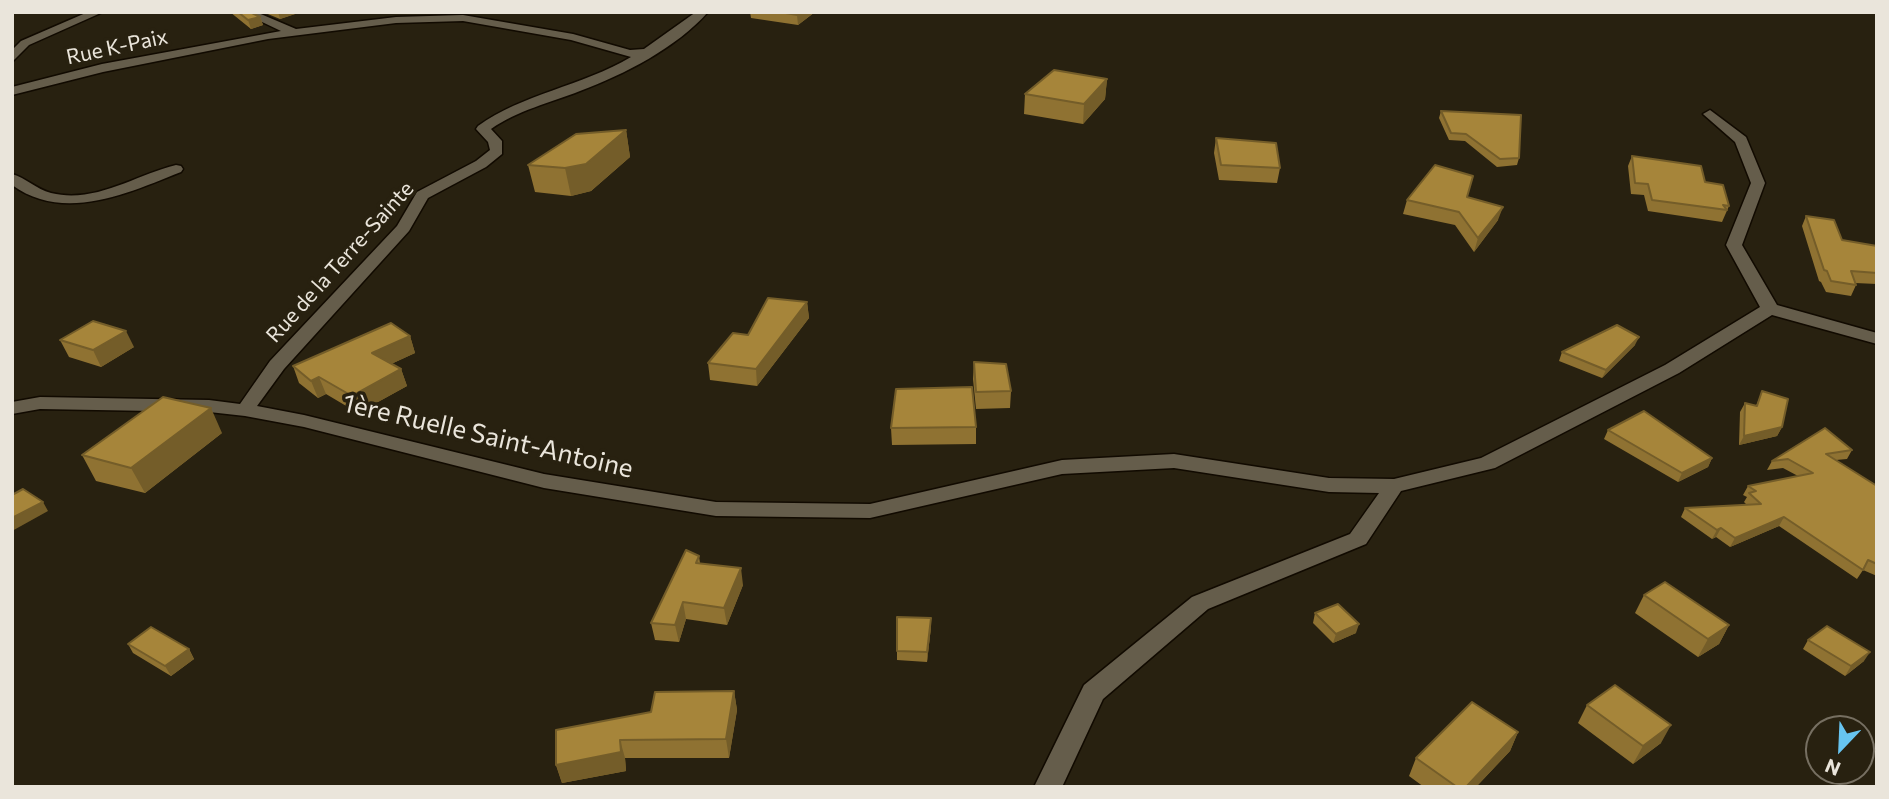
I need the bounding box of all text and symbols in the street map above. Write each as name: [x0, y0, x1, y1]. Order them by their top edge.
street label: Rue K-Paix: [64, 24, 170, 70]
street label: Rue de la Terre-Sainte: [261, 176, 419, 348]
street label: 1ère Ruelle Saint-Antoine: [340, 387, 636, 485]
north arrow: [1805, 715, 1875, 785]
text: N: [1821, 755, 1843, 781]

